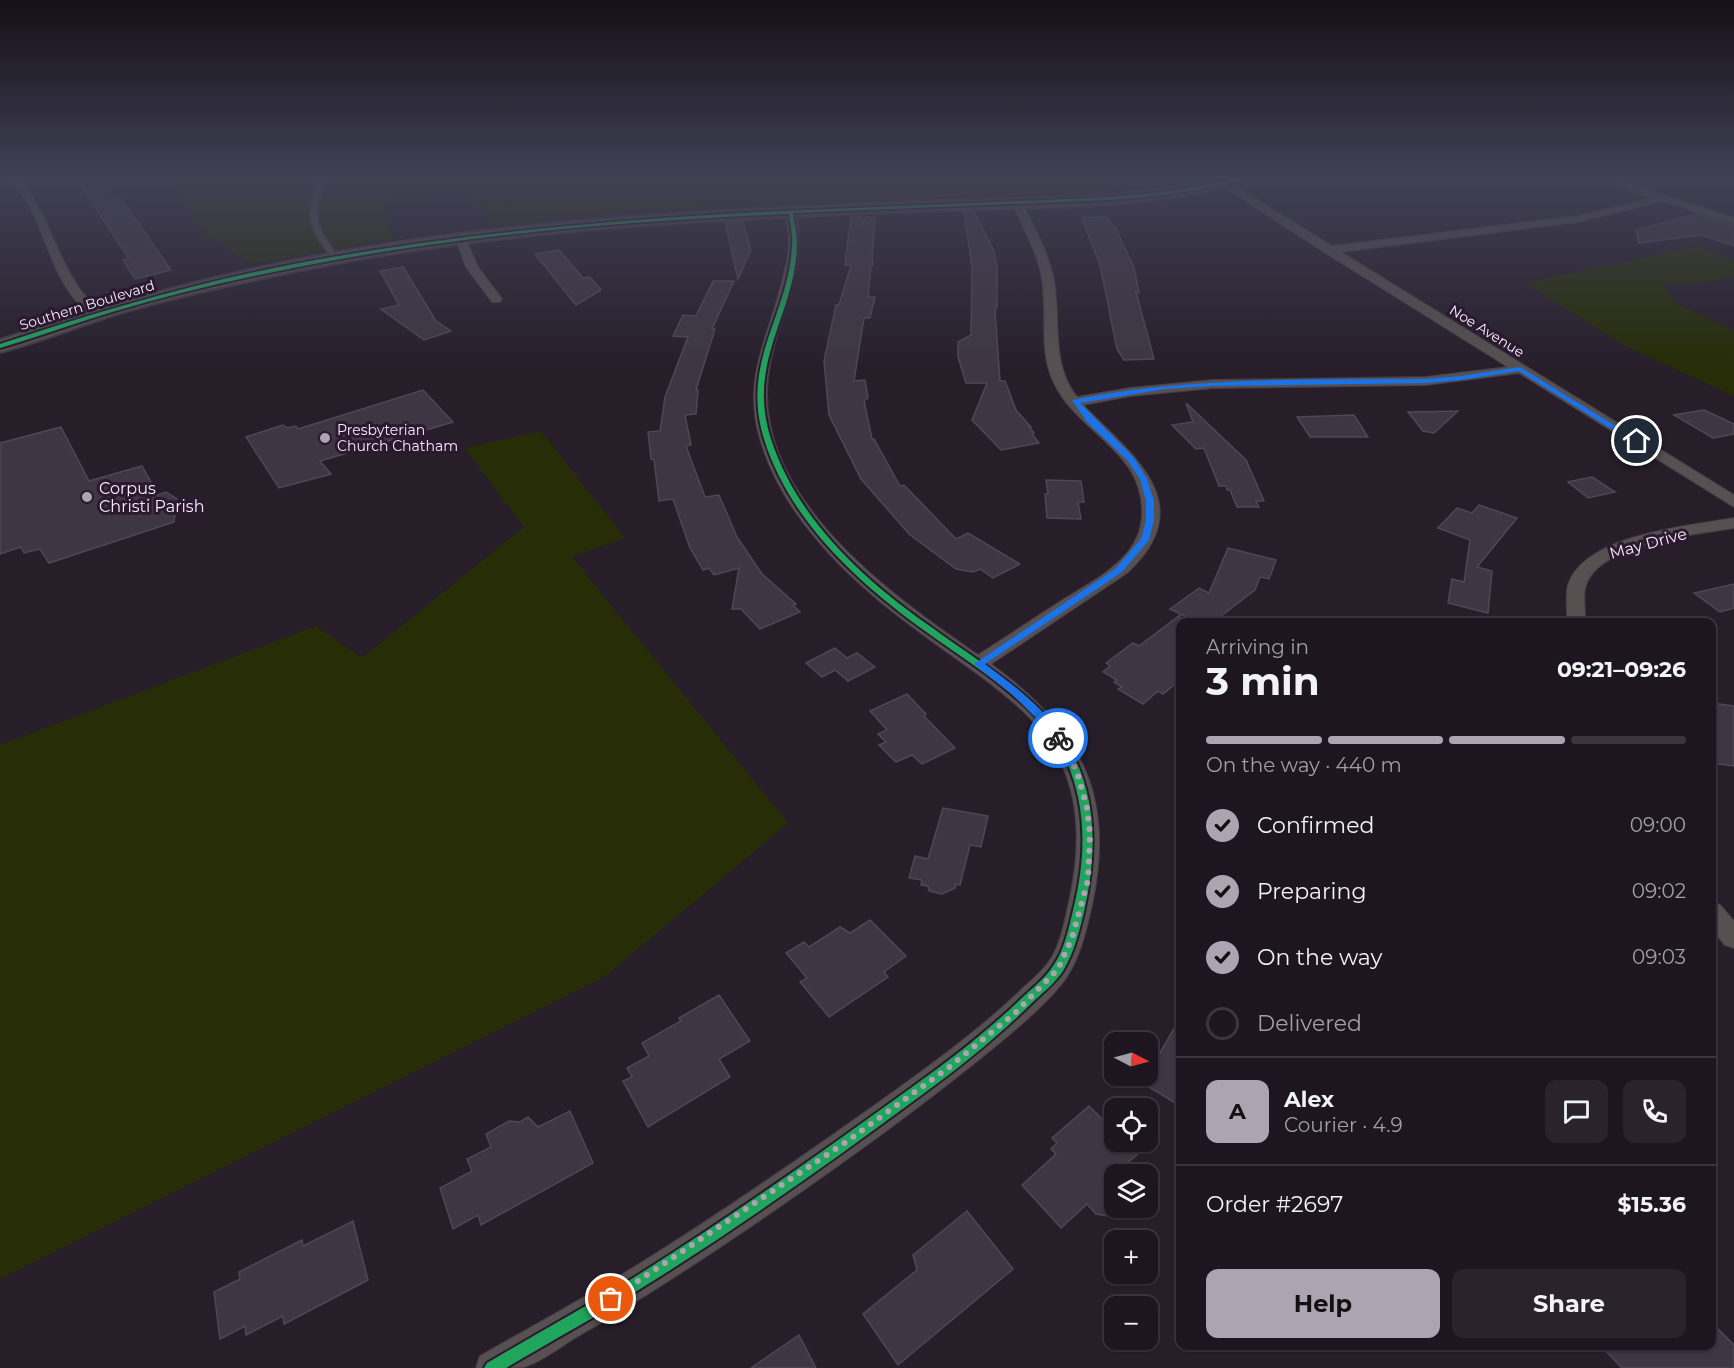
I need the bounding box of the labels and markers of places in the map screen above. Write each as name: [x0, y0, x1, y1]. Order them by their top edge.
pin: [1611, 415, 1662, 466]
place label: Presbyterian Church Chatham: [337, 421, 458, 455]
marker: Presbyterian Church Chatham: [318, 431, 332, 445]
place label: Corpus Christi Parish: [99, 479, 204, 516]
marker: Corpus Christi Parish: [80, 490, 94, 504]
pin: [585, 1273, 636, 1324]

